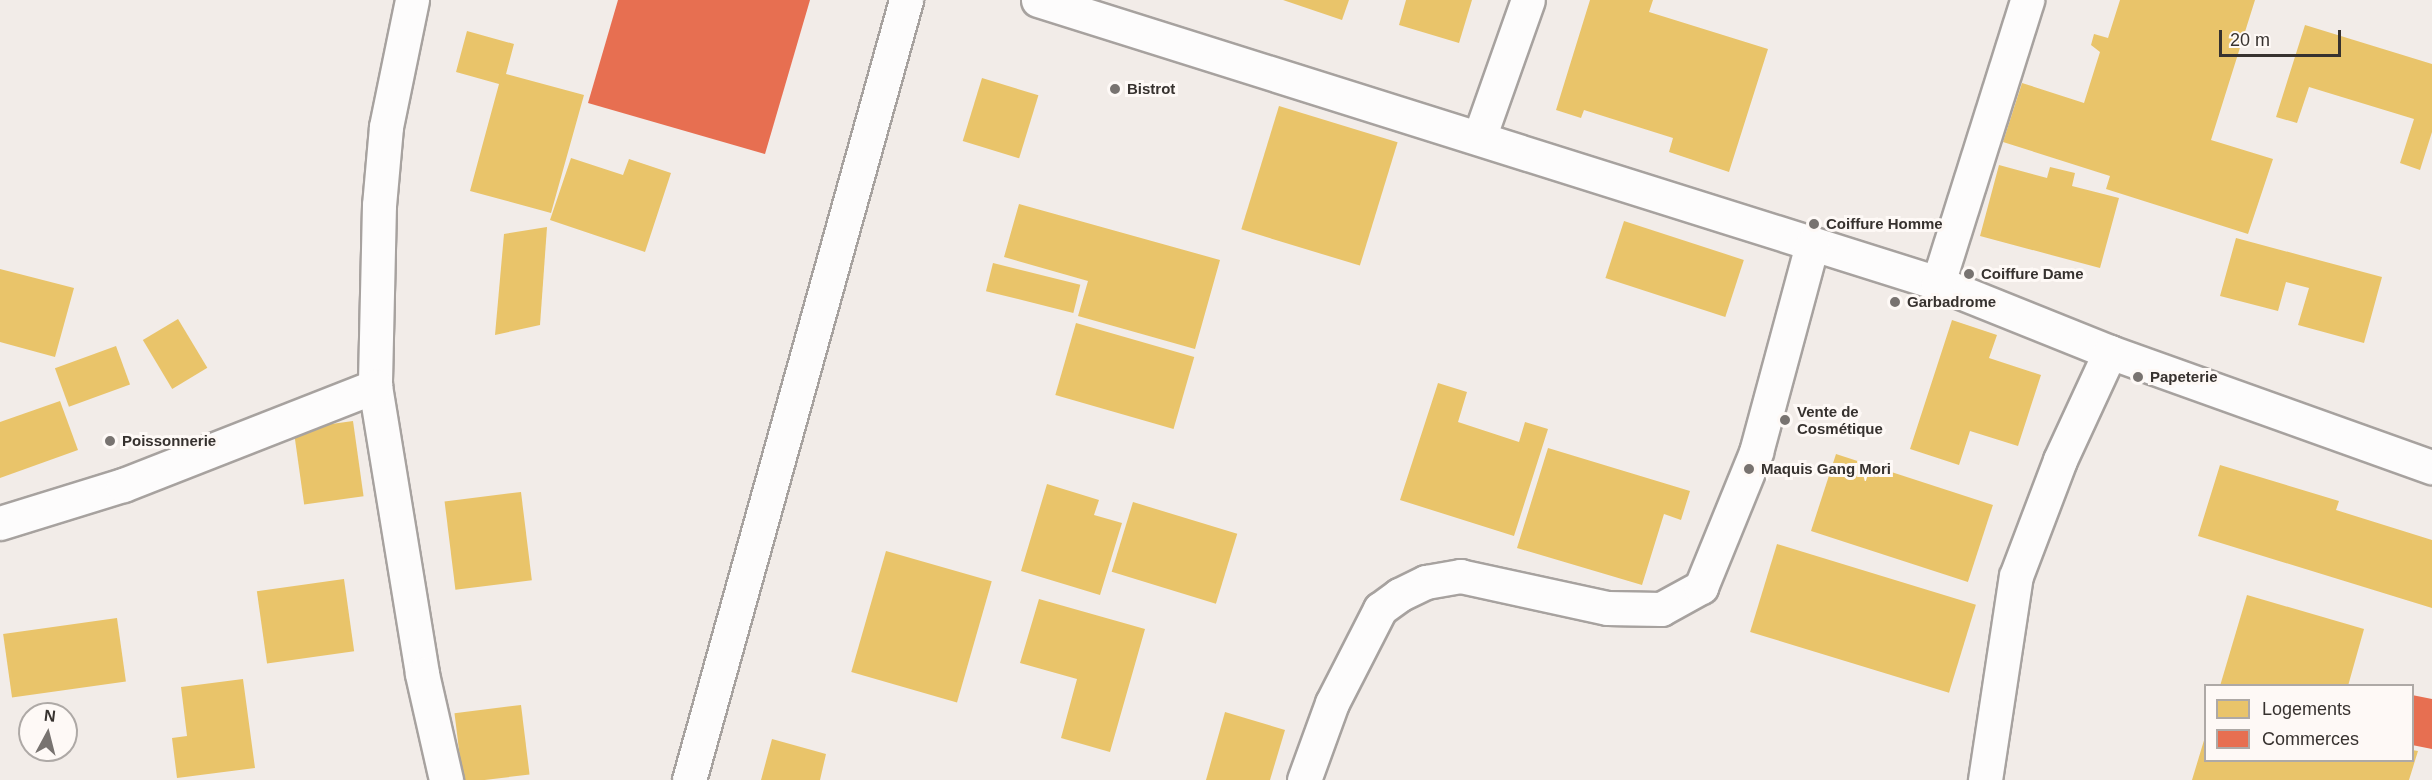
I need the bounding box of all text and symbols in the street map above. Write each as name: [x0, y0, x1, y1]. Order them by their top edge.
scale bar: [2222, 18, 2344, 56]
text: 20 m: [2230, 30, 2270, 50]
place label: Bistrot: [1127, 80, 1175, 98]
marker: Bistrot: [1108, 82, 1122, 96]
place label: Coiffure Homme: [1826, 215, 1943, 233]
marker: Coiffure Homme: [1807, 217, 1821, 231]
place label: Coiffure Dame: [1981, 265, 2084, 283]
marker: Coiffure Dame: [1962, 267, 1976, 281]
place label: Garbadrome: [1907, 293, 1996, 311]
marker: Garbadrome: [1888, 295, 1902, 309]
place label: Papeterie: [2150, 368, 2218, 386]
marker: Papeterie: [2131, 370, 2145, 384]
place label: Vente de Cosmétique: [1797, 402, 1883, 437]
marker: Vente de Cosmétique: [1778, 413, 1792, 427]
place label: Poissonnerie: [122, 432, 216, 450]
marker: Poissonnerie: [103, 434, 117, 448]
place label: Maquis Gang Mori: [1761, 460, 1891, 478]
marker: Maquis Gang Mori: [1742, 462, 1756, 476]
legend: [2204, 684, 2414, 762]
text: Logements: [2262, 699, 2351, 719]
north arrow: [18, 702, 78, 762]
text: N: [43, 706, 57, 725]
text: Commerces: [2262, 729, 2359, 749]

